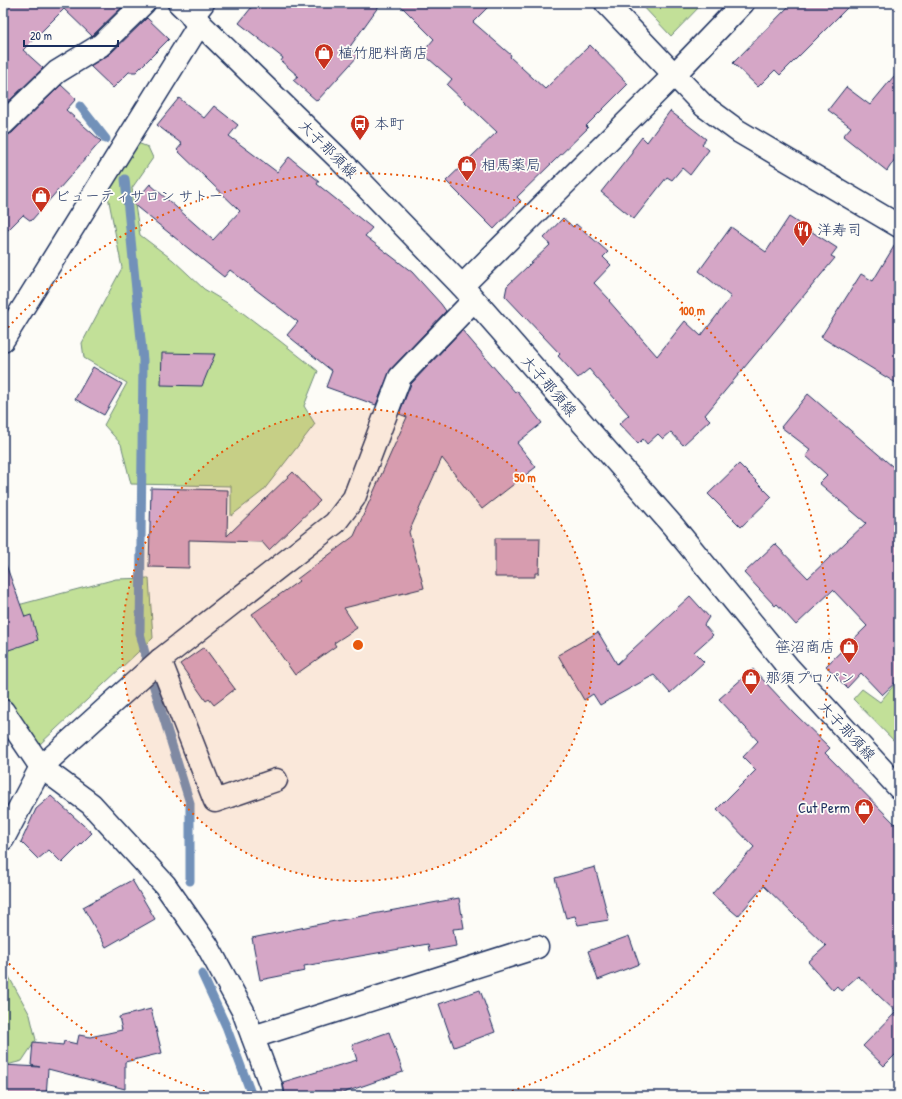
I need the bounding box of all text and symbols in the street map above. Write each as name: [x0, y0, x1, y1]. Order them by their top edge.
scale bar: [24, 22, 118, 48]
text: 20 m: [30, 27, 52, 44]
shop icon: 植竹肥料商店: [313, 42, 335, 70]
place label: 植竹肥料商店: [338, 42, 428, 63]
bus stop icon: 本町: [349, 113, 371, 141]
place label: 本町: [374, 113, 405, 134]
street label: 大子那須線: [294, 115, 362, 183]
shop icon: 相馬薬局: [456, 154, 478, 182]
place label: 相馬薬局: [481, 154, 541, 175]
shop icon: ビューティサロン サトー: [30, 185, 52, 213]
place label: ビューティサロン サトー: [55, 185, 223, 206]
restaurant icon: 洋寿司: [792, 219, 814, 247]
place label: 洋寿司: [817, 219, 862, 240]
text: 100 m: [679, 302, 705, 319]
street label: 大子那須線: [517, 350, 582, 421]
text: 50 m: [514, 469, 536, 486]
place label: 笹沼商店: [775, 636, 835, 657]
shop icon: 笹沼商店: [838, 636, 860, 664]
centre of rings: [351, 638, 365, 652]
shop icon: 那須プロパン: [740, 667, 762, 695]
place label: 那須プロパン: [765, 667, 855, 688]
street label: 大子那須線: [814, 696, 881, 765]
place label: Cut Perm: [798, 797, 850, 818]
shop icon: Cut Perm: [853, 797, 875, 825]

